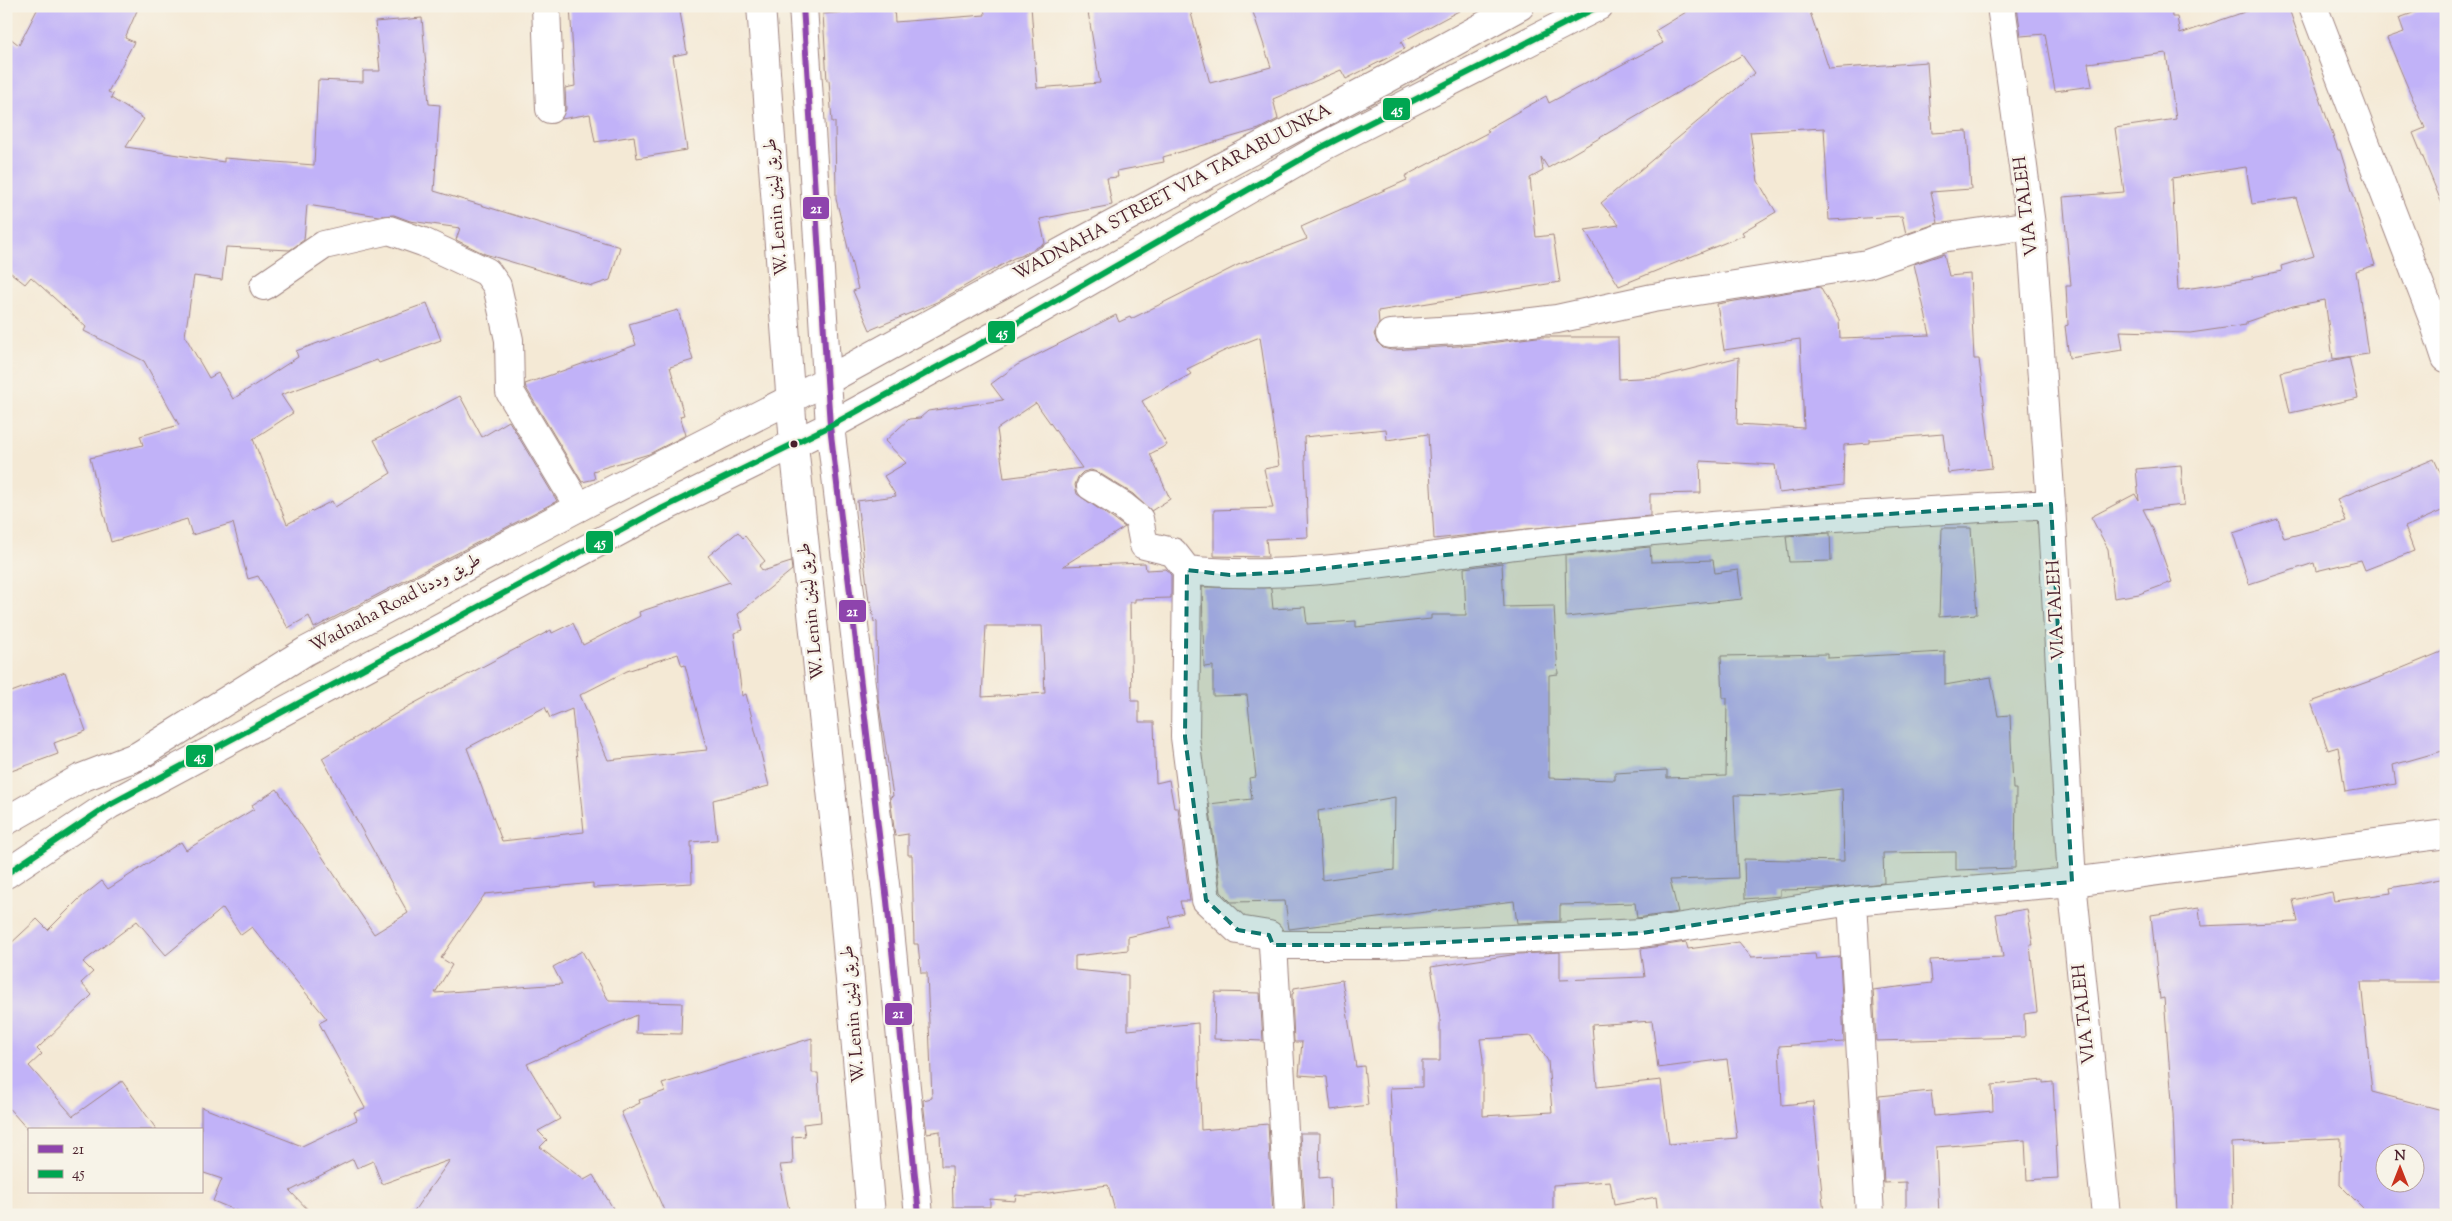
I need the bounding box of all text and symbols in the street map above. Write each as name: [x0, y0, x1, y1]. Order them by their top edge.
line badge: 45: [1382, 97, 1411, 121]
street label: WADNAHA STREET VIA TARABUUNKA: [1009, 98, 1337, 288]
text: 45: [1390, 101, 1403, 121]
street label: W. Lenin طريق لينين: [758, 137, 796, 277]
street label: VIA TALEH: [2008, 155, 2046, 257]
line badge: 21: [802, 196, 830, 220]
text: 21: [810, 200, 822, 220]
line badge: 45: [987, 320, 1016, 344]
text: 45: [995, 324, 1008, 344]
unlabelled marker: [789, 439, 799, 449]
line badge: 45: [585, 530, 614, 554]
text: 45: [593, 534, 606, 554]
street label: W. Lenin طريق لينين: [792, 541, 832, 681]
street label: Wadnaha Road طريق وددنا: [306, 548, 486, 660]
street label: VIA TALEH: [2041, 559, 2073, 661]
line badge: 21: [838, 599, 867, 623]
text: 21: [846, 603, 858, 623]
line badge: 45: [185, 744, 214, 768]
text: 45: [193, 748, 206, 768]
street label: W. Lenin طريق لينين: [835, 944, 873, 1084]
street label: VIA TALEH: [2067, 963, 2103, 1065]
line badge: 21: [884, 1002, 913, 1026]
text: 21: [892, 1005, 904, 1025]
legend: [28, 1128, 202, 1194]
text: 21: [72, 1140, 84, 1161]
north arrow: [2374, 1144, 2424, 1194]
text: N: [2394, 1147, 2406, 1167]
text: 45: [72, 1164, 85, 1185]

